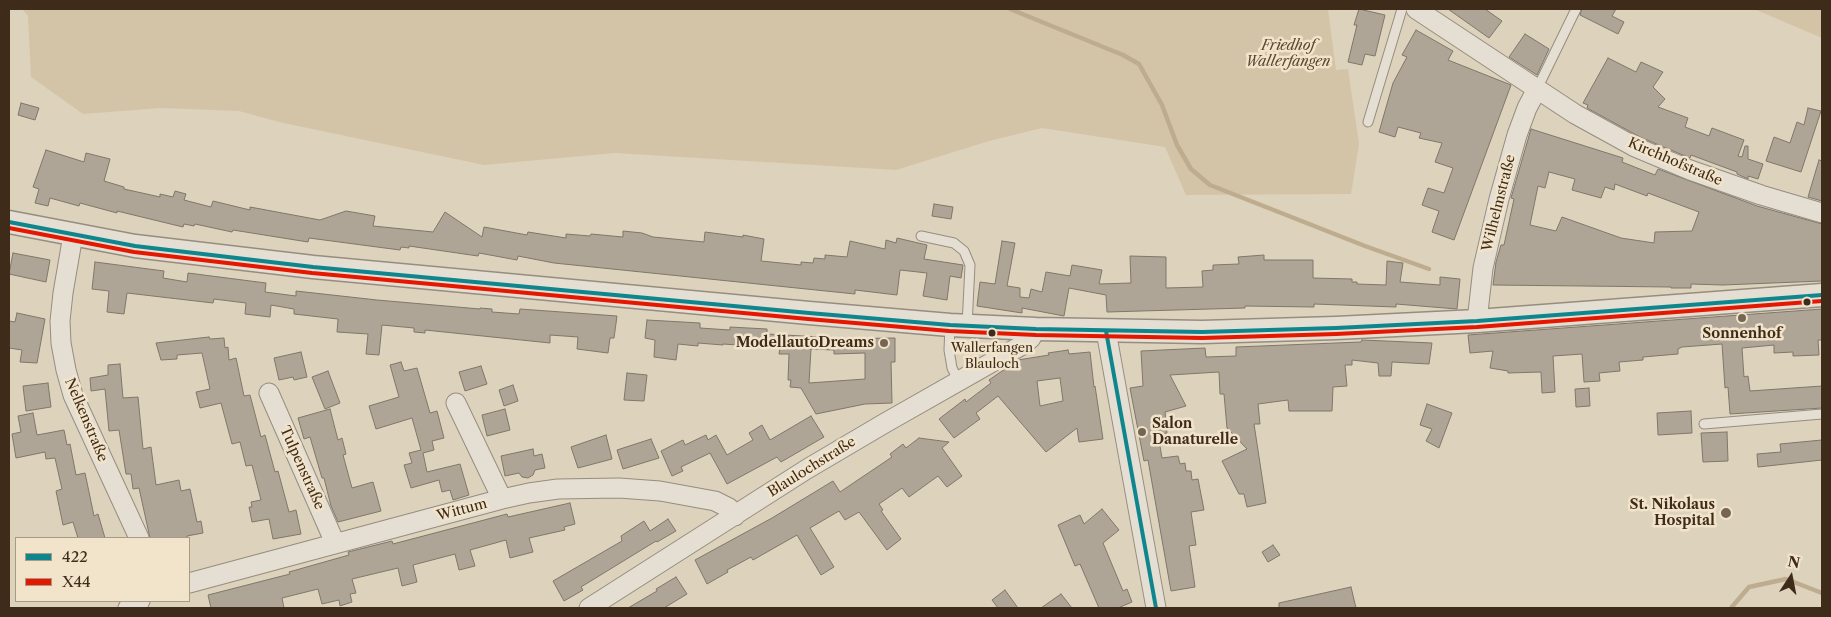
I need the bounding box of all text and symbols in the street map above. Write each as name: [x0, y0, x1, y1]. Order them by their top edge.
park label: Friedhof Wallerfangen: [1245, 38, 1331, 70]
street label: Kirchhofstraße: [1625, 135, 1725, 189]
street label: Wilhelmstraße: [1479, 153, 1519, 253]
unlabelled marker: [1802, 297, 1812, 307]
marker: Sonnenhof: [1736, 312, 1748, 324]
place label: Sonnenhof: [1702, 326, 1782, 342]
marker: Wallerfangen Blauloch: [987, 328, 997, 338]
place label: ModellautoDreams: [736, 335, 874, 351]
marker: ModellautoDreams: [878, 337, 890, 349]
place label: Wallerfangen Blauloch: [951, 340, 1033, 371]
street label: Nelkenstraße: [61, 376, 111, 464]
place label: Salon Danaturelle: [1152, 416, 1238, 448]
street label: Tulpenstraße: [276, 424, 328, 512]
marker: Salon Danaturelle: [1136, 426, 1148, 438]
street label: Blaulochstraße: [765, 433, 859, 501]
street label: Wittum: [435, 495, 489, 525]
place label: St. Nikolaus Hospital: [1629, 497, 1715, 530]
marker: St. Nikolaus Hospital: [1719, 506, 1733, 520]
legend: [15, 537, 190, 602]
text: 422: [62, 547, 88, 566]
north arrow: [1766, 552, 1816, 602]
text: N: [1786, 552, 1802, 572]
text: X44: [62, 572, 91, 591]

